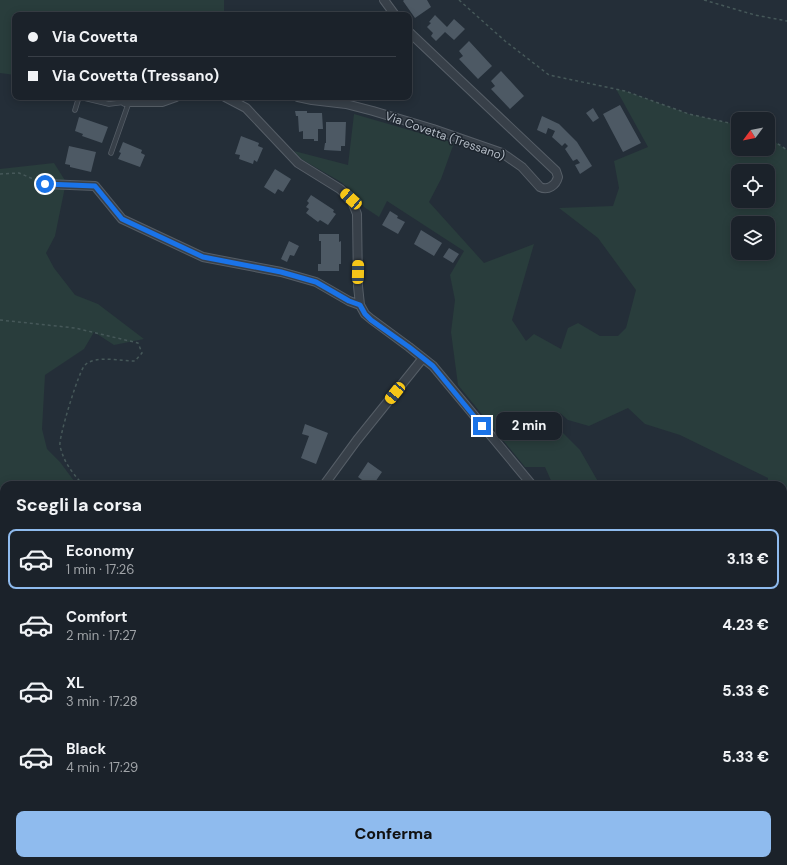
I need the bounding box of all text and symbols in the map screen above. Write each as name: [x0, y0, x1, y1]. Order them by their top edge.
text: Via Covetta: [52, 27, 138, 47]
text: Via Covetta (Tressano): [52, 66, 219, 86]
street label: Via Covetta (Tressano): [383, 108, 507, 164]
north arrow: [731, 112, 775, 156]
map controls: [731, 112, 775, 260]
button: locate: [731, 164, 775, 208]
route start: [36, 175, 54, 193]
car: [338, 187, 364, 211]
button: layers: [731, 216, 775, 260]
car: [352, 260, 364, 284]
car: [383, 380, 407, 406]
callout: 2 min: [496, 412, 562, 440]
route end: [473, 417, 491, 435]
text: 2 min: [512, 417, 546, 434]
text: Scegli la corsa: [16, 493, 142, 517]
icon: car: [18, 541, 54, 577]
text: Economy: [66, 541, 134, 561]
text: 3.13 €: [727, 549, 769, 569]
text: 1 min · 17:26: [66, 561, 134, 578]
icon: car: [18, 607, 54, 643]
text: Comfort: [66, 607, 127, 627]
text: 4.23 €: [722, 615, 769, 635]
text: 2 min · 17:27: [66, 627, 136, 644]
icon: car: [18, 673, 54, 709]
text: XL: [66, 673, 84, 693]
text: 5.33 €: [722, 681, 769, 701]
text: 3 min · 17:28: [66, 693, 138, 710]
icon: car: [18, 739, 54, 775]
text: Black: [66, 739, 106, 759]
text: 5.33 €: [722, 747, 769, 767]
text: 4 min · 17:29: [66, 759, 138, 776]
button: Conferma: [16, 811, 771, 857]

